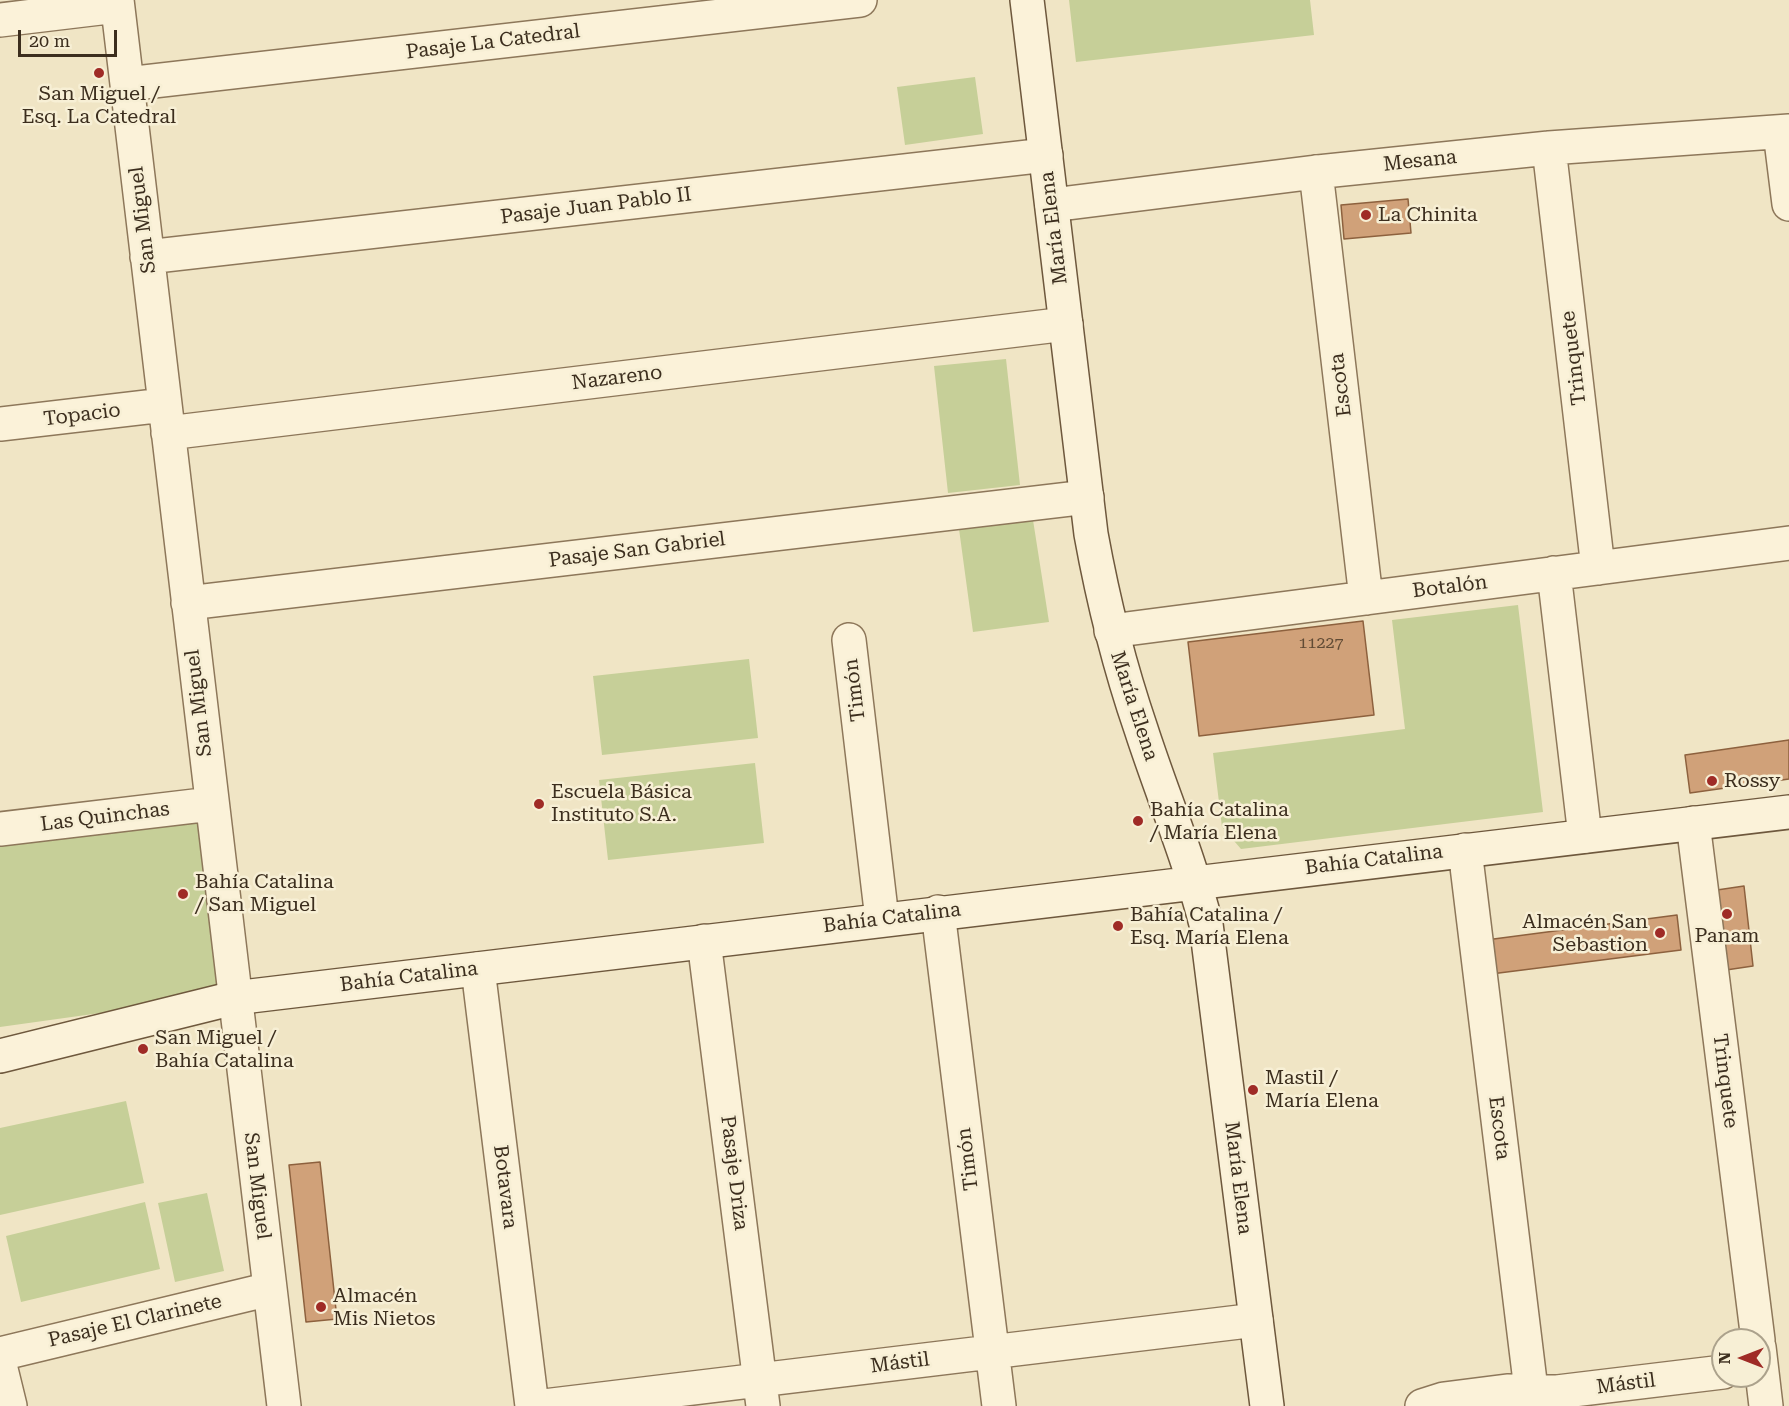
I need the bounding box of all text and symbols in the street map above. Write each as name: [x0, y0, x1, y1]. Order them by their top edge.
scale bar: [21, 18, 120, 56]
street label: Pasaje La Catedral: [405, 19, 581, 65]
text: 20 m: [29, 30, 70, 51]
marker: San Miguel / Esq. La Catedral: [92, 66, 106, 80]
place label: San Miguel / Esq. La Catedral: [22, 82, 176, 129]
street label: Mesana: [1382, 145, 1458, 177]
street label: San Miguel: [125, 165, 161, 275]
street label: María Elena: [1035, 170, 1073, 286]
street label: Pasaje Juan Pablo II: [499, 182, 693, 230]
place label: La Chinita: [1378, 203, 1478, 227]
marker: La Chinita: [1359, 208, 1373, 222]
street label: Trinquete: [1556, 309, 1592, 407]
street label: Escota: [1325, 352, 1357, 418]
street label: Nazareno: [570, 361, 664, 395]
street label: Topacio: [42, 398, 122, 432]
street label: Pasaje San Gabriel: [547, 527, 727, 573]
street label: Botalón: [1411, 570, 1489, 604]
house number: 11227: [1299, 633, 1343, 653]
street label: San Miguel: [181, 648, 217, 758]
street label: María Elena: [1105, 648, 1163, 764]
street label: Timón: [839, 657, 871, 723]
place label: Rossy: [1724, 769, 1780, 793]
marker: Rossy: [1705, 774, 1719, 788]
place label: Escuela Básica Instituto S.A.: [551, 780, 692, 827]
street label: Las Quinchas: [39, 797, 171, 837]
marker: Escuela Básica Instituto S.A.: [532, 797, 546, 811]
place label: Bahía Catalina / María Elena: [1150, 798, 1289, 845]
marker: Bahía Catalina / María Elena: [1131, 814, 1145, 828]
street label: Bahía Catalina: [1304, 840, 1444, 880]
place label: Bahía Catalina / San Miguel: [195, 870, 334, 917]
marker: Bahía Catalina / San Miguel: [176, 887, 190, 901]
street label: Bahía Catalina: [822, 898, 962, 938]
place label: Bahía Catalina / Esq. María Elena: [1130, 903, 1289, 950]
marker: Panam: [1720, 907, 1734, 921]
place label: Almacén San Sebastion: [1522, 910, 1648, 957]
marker: Bahía Catalina / Esq. María Elena: [1111, 919, 1125, 933]
place label: Panam: [1694, 924, 1760, 948]
marker: Almacén San Sebastion: [1653, 926, 1667, 940]
street label: Bahía Catalina: [339, 957, 479, 997]
place label: San Miguel / Bahía Catalina: [155, 1026, 294, 1073]
street label: Trinquete: [1707, 1032, 1743, 1130]
marker: San Miguel / Bahía Catalina: [136, 1042, 150, 1056]
place label: Mastil / María Elena: [1265, 1066, 1379, 1113]
marker: Mastil / María Elena: [1246, 1083, 1260, 1097]
street label: Escota: [1483, 1095, 1515, 1161]
street label: Pasaje Driza: [715, 1114, 753, 1232]
street label: María Elena: [1219, 1120, 1257, 1236]
street label: Timón: [952, 1126, 984, 1192]
street label: San Miguel: [239, 1131, 275, 1241]
street label: Botavara: [488, 1144, 522, 1230]
place label: Almacén Mis Nietos: [333, 1284, 435, 1331]
street label: Pasaje El Clarinete: [46, 1289, 224, 1353]
marker: Almacén Mis Nietos: [314, 1300, 328, 1314]
north arrow: [1711, 1328, 1771, 1388]
street label: Mástil: [869, 1347, 931, 1379]
text: N: [1715, 1352, 1734, 1364]
street label: Mástil: [1595, 1368, 1657, 1400]

